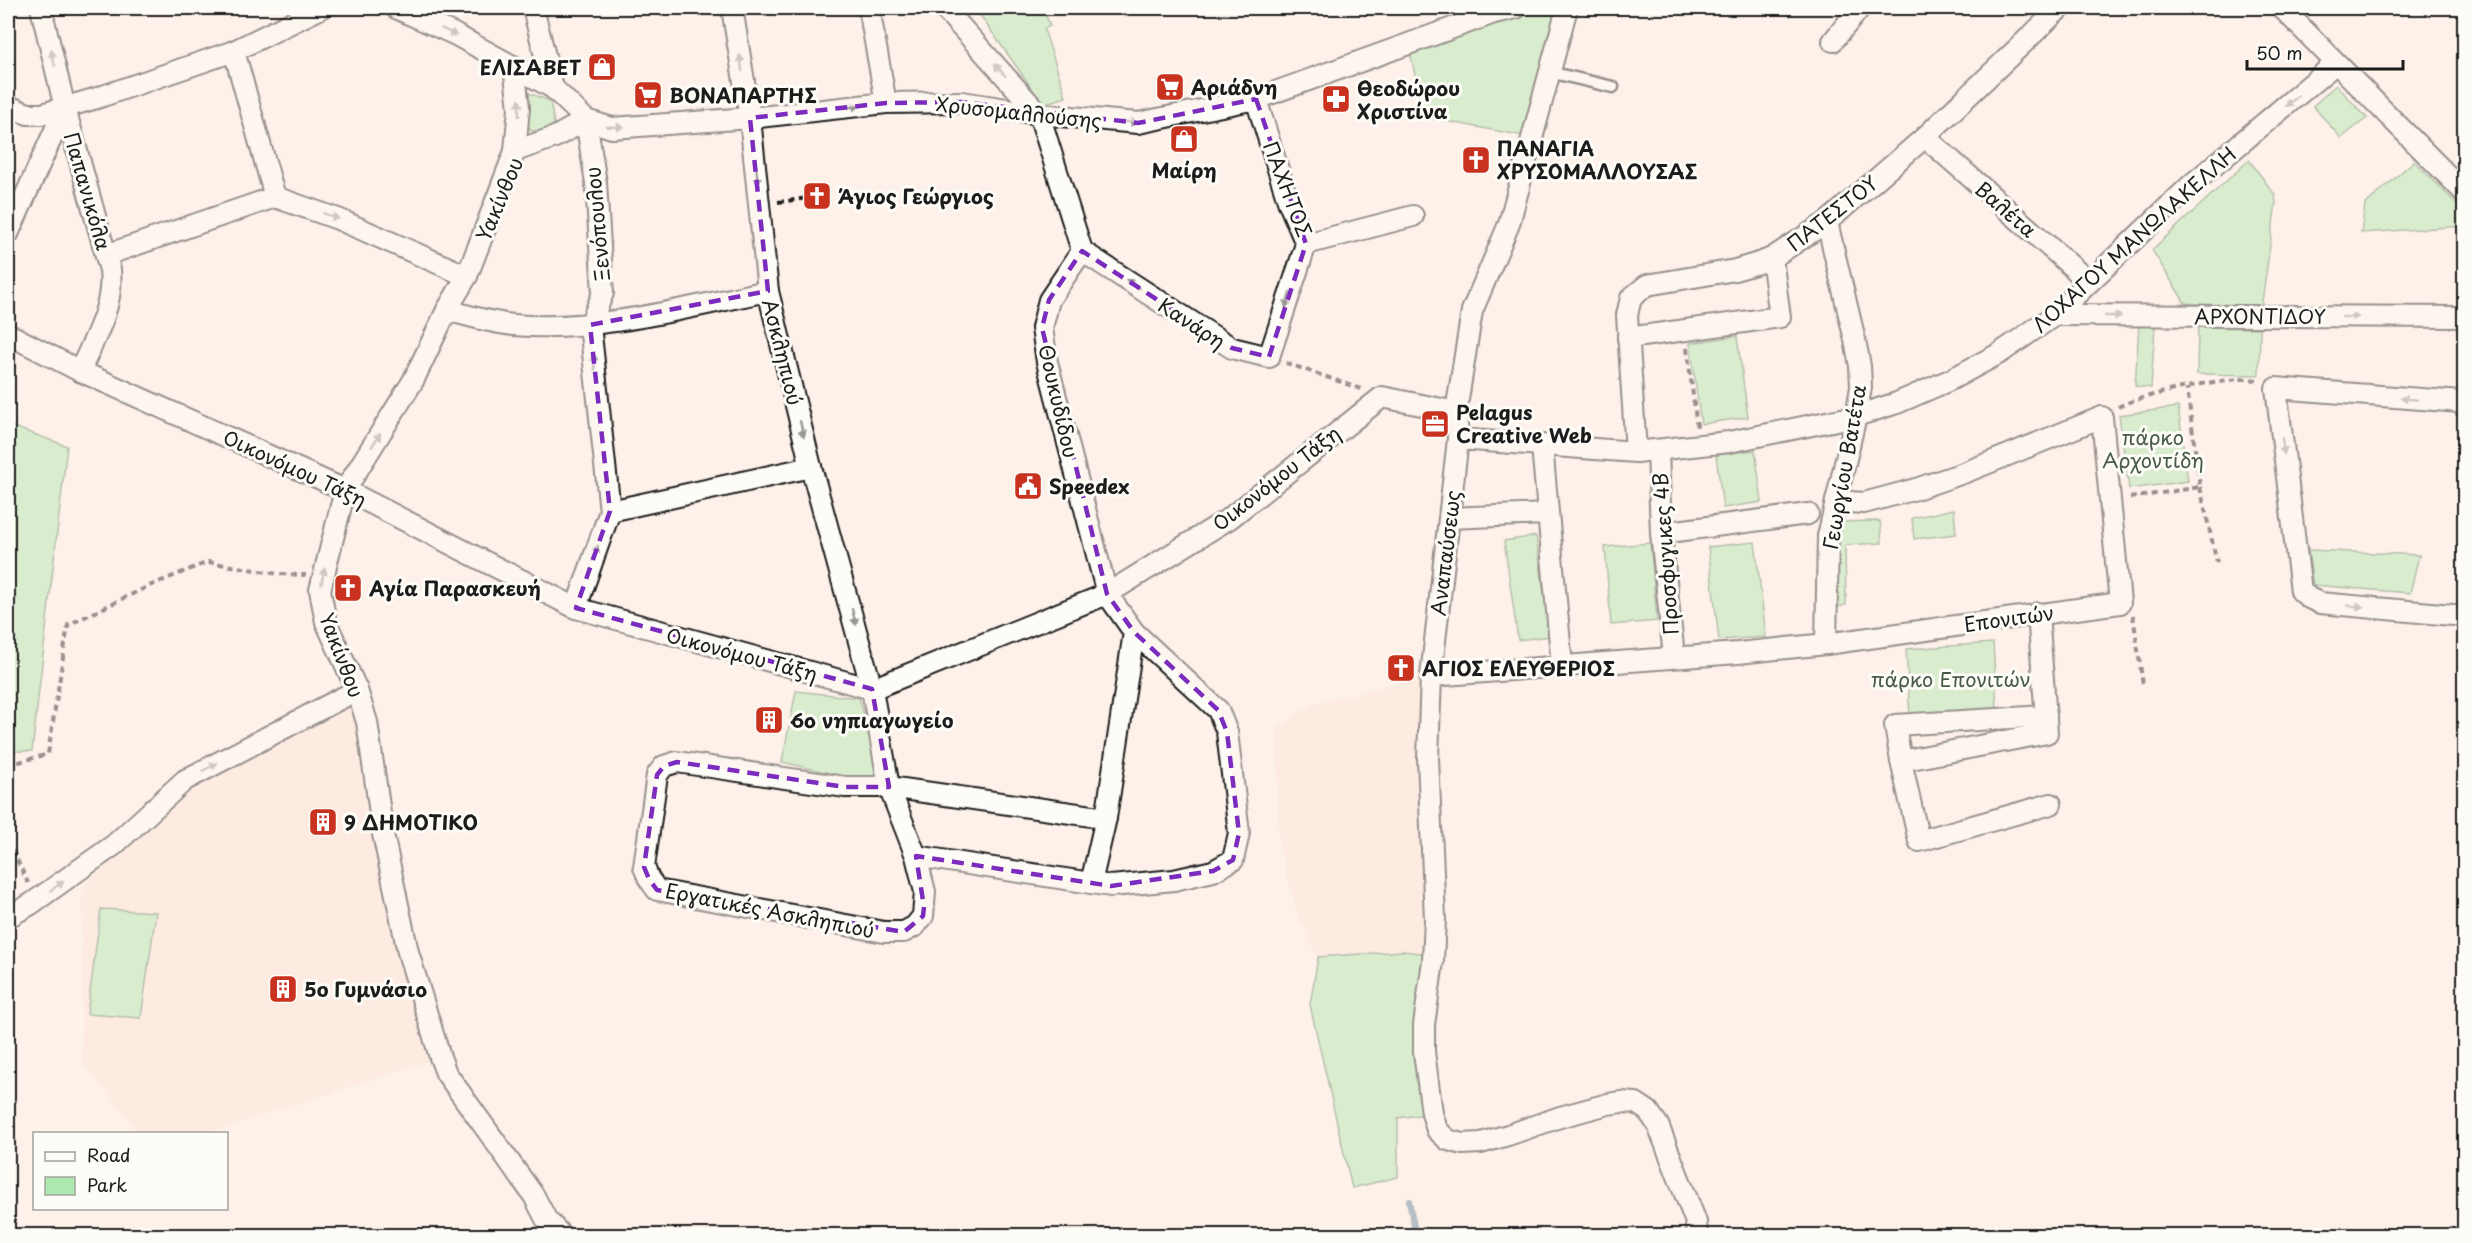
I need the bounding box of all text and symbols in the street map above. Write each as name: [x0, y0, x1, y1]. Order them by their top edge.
one-way arrow: [440, 27, 457, 36]
scale bar: [2247, 33, 2403, 71]
text: 50 m: [2256, 39, 2303, 66]
one-way arrow: [48, 48, 57, 67]
shop icon: ΕΛΙΣΑΒΕΤ: [586, 51, 618, 83]
place label: ΕΛΙΣΑΒΕΤ: [480, 52, 582, 82]
one-way arrow: [736, 53, 745, 72]
one-way arrow: [994, 63, 1007, 78]
supermarket icon: Αριάδνη: [1154, 71, 1186, 103]
place label: Αριάδνη: [1191, 72, 1277, 102]
place label: Θεοδώρου Χριστίνα: [1357, 73, 1460, 126]
supermarket icon: ΒΟΝΑΠΑΡΤΗΣ: [632, 79, 664, 111]
place label: ΒΟΝΑΠΑΡΤΗΣ: [669, 80, 817, 110]
pharmacy icon: Θεοδώρου Χριστίνα: [1320, 83, 1352, 115]
street label: Χρυσομαλλούσης: [935, 88, 1103, 136]
one-way arrow: [2285, 94, 2300, 107]
one-way arrow: [514, 99, 523, 118]
one-way arrow: [842, 102, 861, 112]
one-way arrow: [1119, 117, 1138, 127]
one-way arrow: [606, 122, 625, 132]
shop icon: Μαίρη: [1168, 123, 1200, 155]
street label: Παπανικόλα: [57, 129, 119, 253]
place label: ΠΑΝΑΓΙΑ ΧΡΥΣΟΜΑΛΛΟΥΣΑΣ: [1497, 133, 1698, 186]
street label: ΠΑΧΗΤΟΣ: [1256, 137, 1320, 241]
street label: ΛΟΧΑΓΟΥ ΜΑΝΩΛΑΚΕΛΛΗ: [2025, 139, 2243, 339]
church icon: ΠΑΝΑΓΙΑ ΧΡΥΣΟΜΑΛΛΟΥΣΑΣ: [1460, 144, 1492, 176]
street label: Υακίνθου: [468, 152, 530, 246]
place label: Μαίρη: [1151, 155, 1217, 185]
street label: Ξενόπουλου: [577, 166, 617, 282]
one-way arrow: [752, 166, 762, 185]
street label: ΠΑΤΕΣΤΟΥ: [1780, 168, 1884, 258]
street label: Βαλέτα: [1969, 174, 2043, 244]
church icon: Άγιος Γεώργιος: [801, 180, 833, 212]
place label: Άγιος Γεώργιος: [838, 181, 994, 211]
one-way arrow: [322, 212, 340, 222]
one-way arrow: [1125, 279, 1141, 290]
street label: Κανάρη: [1153, 290, 1231, 356]
one-way arrow: [1282, 291, 1292, 309]
street label: Ασκληπιού: [755, 296, 811, 408]
street label: ΑΡΧΟΝΤΙΔΟΥ: [2194, 301, 2326, 331]
one-way arrow: [2104, 311, 2123, 321]
one-way arrow: [2341, 312, 2360, 322]
street label: Θουκυδίδου: [1031, 341, 1087, 461]
one-way arrow: [589, 352, 599, 371]
street label: Γεωργίου Βατέτα: [1815, 382, 1873, 552]
one-way arrow: [2399, 394, 2418, 403]
place label: Pelagus Creative Web: [1456, 397, 1592, 450]
office icon: Pelagus Creative Web: [1419, 408, 1451, 440]
street label: Οικονόμου Τάξη: [1206, 418, 1346, 538]
one-way arrow: [797, 420, 807, 438]
street label: Οικονόμου Τάξη: [218, 422, 372, 514]
park label: πάρκο Αρχοντίδη: [2102, 422, 2204, 475]
one-way arrow: [371, 432, 382, 448]
one-way arrow: [2278, 437, 2288, 456]
public building icon: Speedex: [1012, 470, 1044, 502]
place label: Speedex: [1049, 471, 1130, 501]
street label: Προσφυγικες 4Β: [1644, 472, 1686, 636]
street label: Αναπαύσεως: [1422, 489, 1468, 617]
one-way arrow: [591, 544, 601, 562]
one-way arrow: [319, 566, 328, 585]
church icon: Αγία Παρασκευή: [332, 572, 364, 604]
place label: Αγία Παρασκευή: [368, 573, 541, 603]
street label: Επονιτών: [1962, 597, 2056, 639]
one-way arrow: [2346, 601, 2365, 611]
street label: Υακίνθου: [312, 608, 372, 702]
one-way arrow: [849, 608, 859, 626]
street label: Οικονόμου Τάξη: [663, 619, 821, 689]
church icon: ΑΓΙΟΣ ΕΛΕΥΘΕΡΙΟΣ: [1385, 652, 1417, 684]
place label: ΑΓΙΟΣ ΕΛΕΥΘΕΡΙΟΣ: [1422, 653, 1615, 683]
park label: πάρκο Επονιτών: [1871, 664, 2031, 694]
building icon: 6ο νηπιαγωγείο: [753, 704, 785, 736]
place label: 6ο νηπιαγωγείο: [790, 705, 954, 735]
one-way arrow: [202, 762, 219, 772]
building icon: 9 ΔΗΜΟΤΙΚΟ: [307, 806, 339, 838]
place label: 9 ΔΗΜΟΤΙΚΟ: [344, 807, 478, 837]
street label: Εργατικές Ασκληπιού: [663, 875, 877, 945]
one-way arrow: [48, 880, 64, 892]
building icon: 5o Γυμνάσιο: [267, 973, 299, 1005]
place label: 5o Γυμνάσιο: [304, 974, 427, 1004]
legend: [33, 1132, 228, 1210]
text: Road: [87, 1141, 131, 1168]
text: Park: [87, 1171, 127, 1198]

